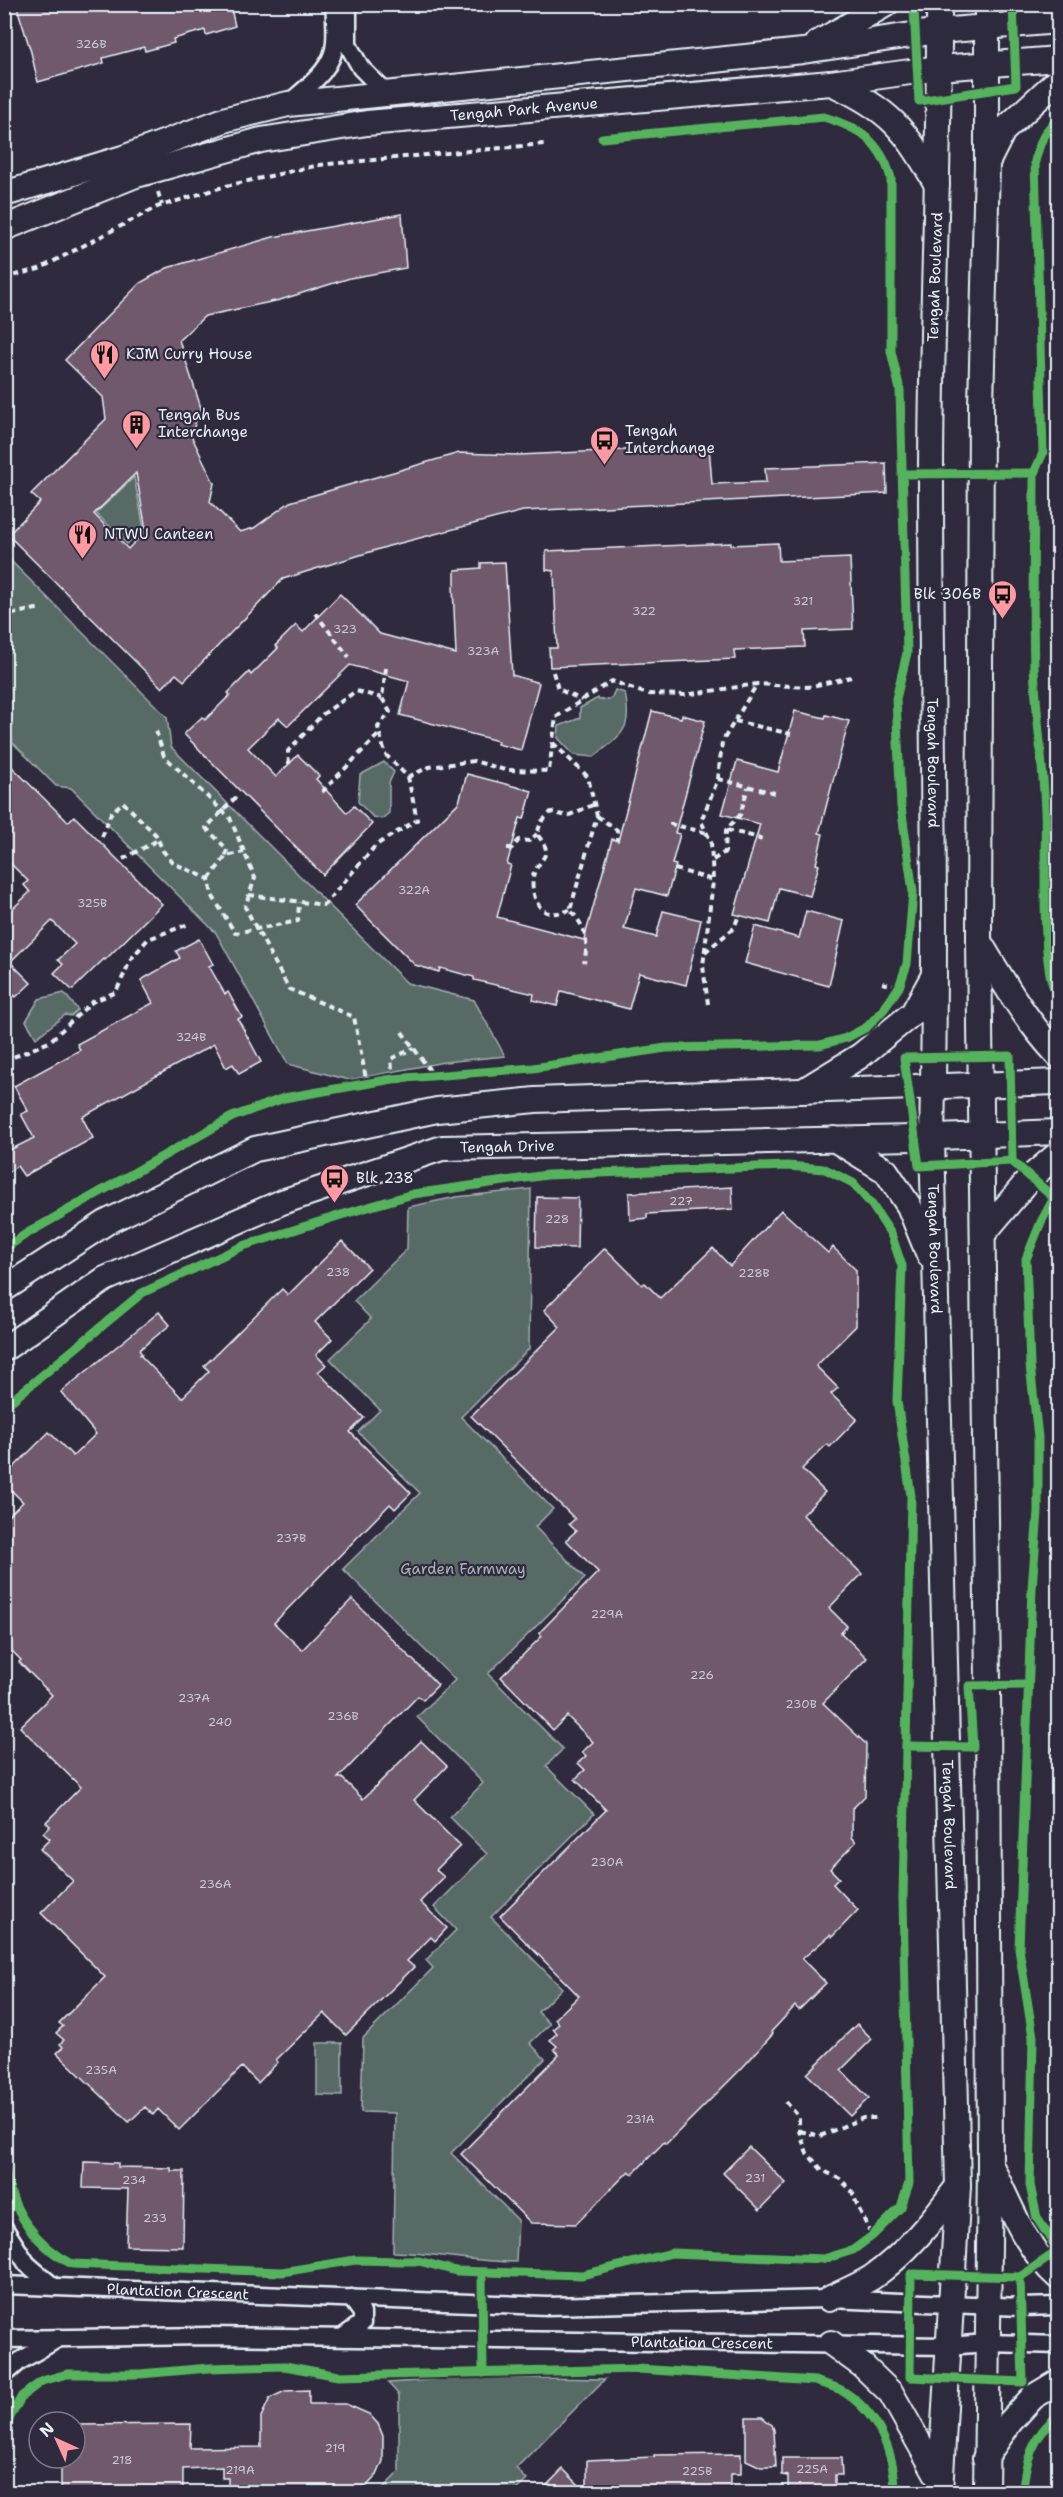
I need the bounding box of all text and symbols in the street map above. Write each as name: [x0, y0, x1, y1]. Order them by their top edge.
house number: 326B: [76, 36, 106, 52]
street label: Tengah Park Avenue: [449, 93, 599, 126]
street label: Tengah Boulevard: [923, 211, 947, 342]
restaurant icon: KJM Curry House: [89, 338, 121, 380]
place label: KJM Curry House: [126, 344, 253, 364]
place label: Tengah Bus Interchange: [158, 405, 248, 442]
building icon: Tengah Bus Interchange: [121, 408, 153, 450]
place label: Tengah Interchange: [625, 421, 715, 458]
bus stop icon: Tengah Interchange: [588, 424, 620, 466]
restaurant icon: NTWU Canteen: [67, 518, 99, 560]
place label: NTWU Canteen: [104, 524, 213, 544]
bus stop icon: Blk 306B: [986, 578, 1018, 620]
place label: Blk 306B: [914, 584, 981, 604]
house number: 321: [793, 593, 813, 609]
house number: 322: [632, 603, 656, 619]
house number: 323: [333, 621, 357, 637]
house number: 323A: [467, 643, 499, 659]
street label: Tengah Boulevard: [922, 698, 944, 828]
house number: 322A: [398, 882, 430, 898]
house number: 325B: [77, 895, 107, 911]
house number: 324B: [176, 1029, 206, 1045]
street label: Tengah Drive: [460, 1136, 555, 1158]
bus stop icon: Blk 238: [319, 1162, 351, 1204]
place label: Blk 238: [356, 1168, 414, 1188]
street label: Tengah Boulevard: [923, 1184, 946, 1315]
house number: 227: [669, 1193, 693, 1209]
house number: 228: [545, 1211, 569, 1227]
house number: 238: [326, 1264, 350, 1280]
house number: 228B: [738, 1265, 770, 1281]
house number: 237B: [276, 1530, 306, 1546]
park label: Garden Farmway: [400, 1559, 526, 1579]
house number: 229A: [591, 1606, 624, 1622]
house number: 226: [690, 1667, 714, 1683]
house number: 237A: [178, 1690, 210, 1706]
house number: 230B: [785, 1696, 817, 1712]
house number: 236B: [327, 1708, 359, 1724]
house number: 240: [208, 1714, 232, 1730]
street label: Tengah Boulevard: [937, 1759, 961, 1890]
house number: 230A: [590, 1854, 624, 1870]
house number: 236A: [199, 1876, 232, 1892]
house number: 235A: [85, 2062, 117, 2078]
house number: 231A: [626, 2111, 655, 2127]
house number: 231: [745, 2170, 765, 2186]
house number: 234: [122, 2172, 146, 2188]
house number: 233: [143, 2210, 167, 2226]
street label: Plantation Crescent: [106, 2279, 249, 2304]
street label: Plantation Crescent: [631, 2332, 773, 2354]
north arrow: [27, 2410, 87, 2470]
text: N: [35, 2418, 59, 2442]
house number: 219: [325, 2440, 345, 2456]
house number: 218: [111, 2452, 133, 2468]
house number: 225A: [796, 2461, 828, 2477]
house number: 219A: [225, 2462, 255, 2478]
house number: 225B: [682, 2463, 712, 2479]

